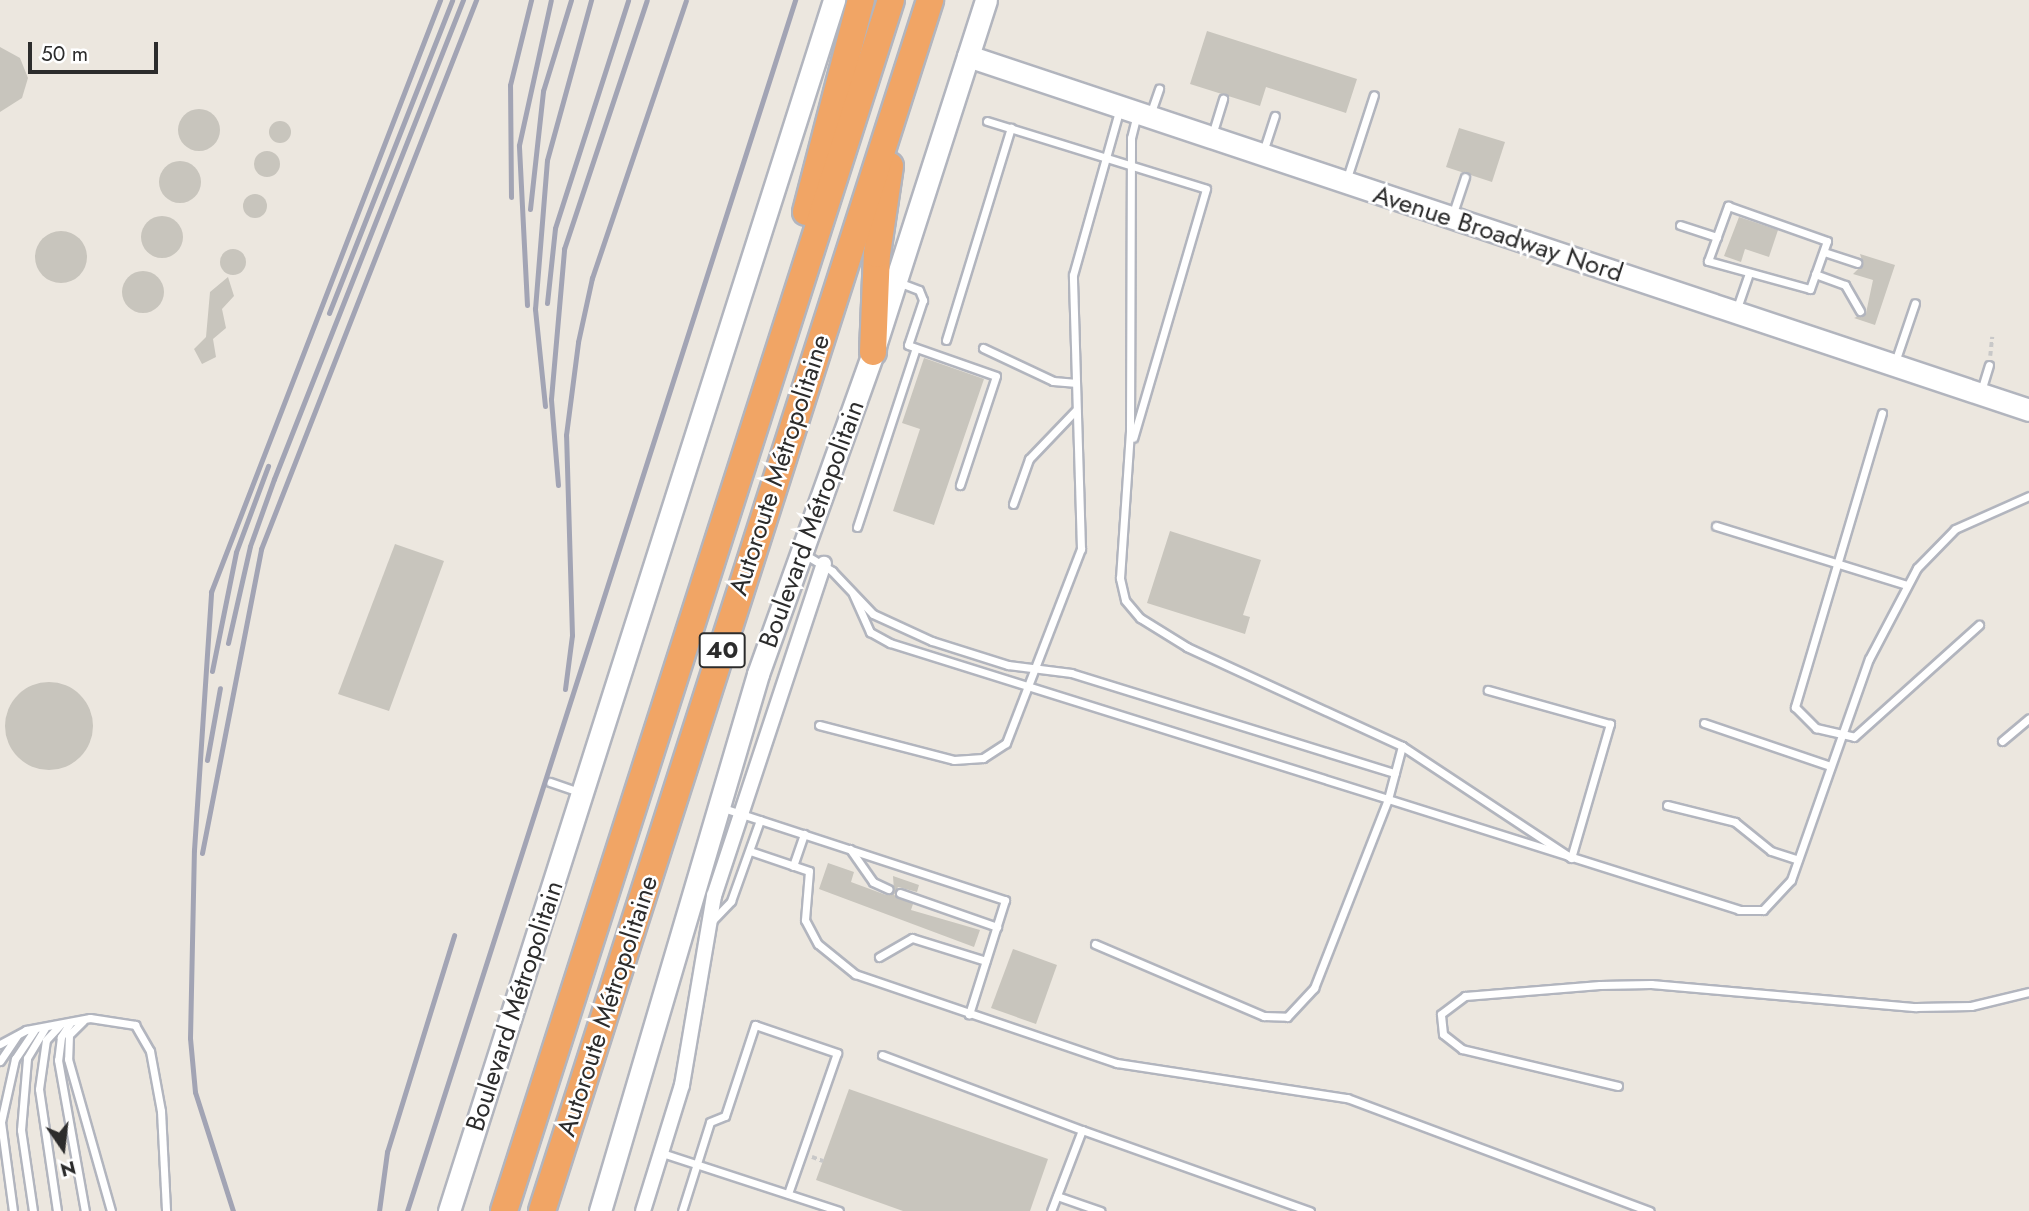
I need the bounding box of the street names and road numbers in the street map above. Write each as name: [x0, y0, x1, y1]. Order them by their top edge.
street label: Avenue Broadway Nord: [1369, 179, 1627, 289]
street label: Autoroute Métropolitaine: [723, 331, 837, 599]
street label: Boulevard Métropolitain: [753, 396, 871, 652]
road number: 40: [698, 630, 746, 670]
street label: Autoroute Métropolitaine: [551, 872, 665, 1140]
street label: Boulevard Métropolitain: [460, 877, 570, 1135]

